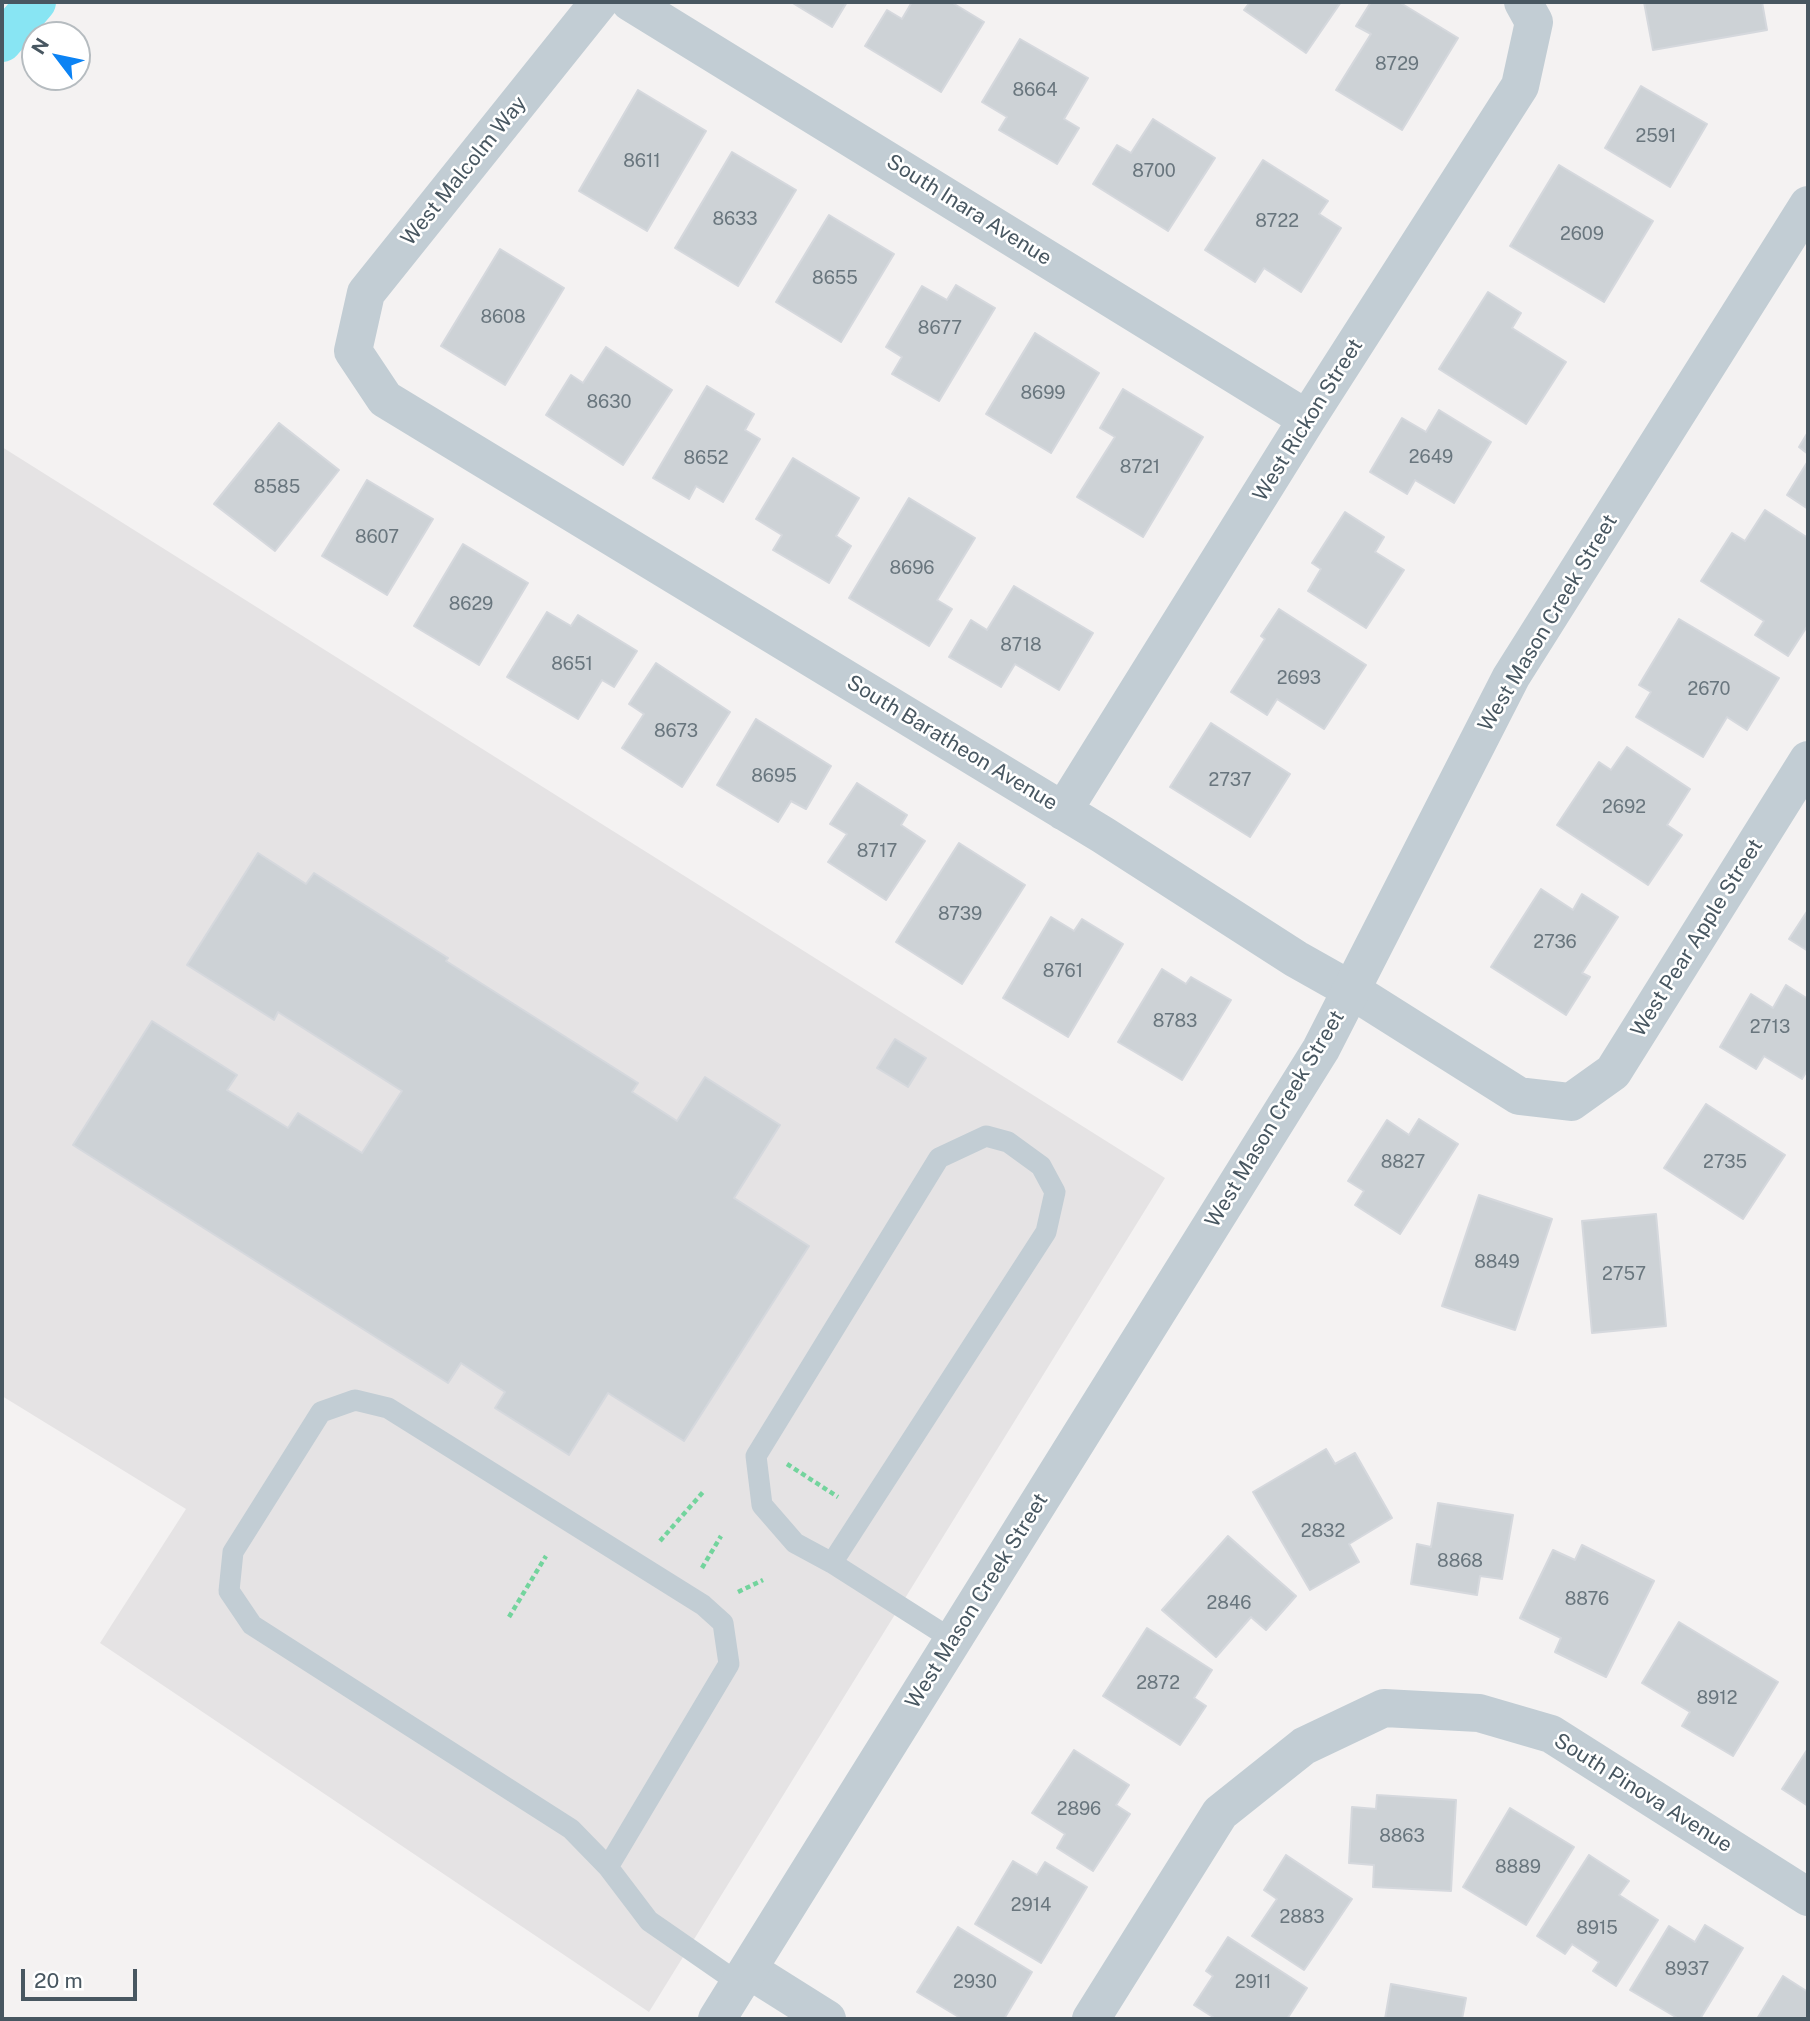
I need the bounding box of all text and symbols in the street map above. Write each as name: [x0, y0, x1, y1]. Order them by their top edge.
north arrow: [21, 21, 91, 91]
text: N: [27, 34, 53, 58]
house number: 8729: [1375, 53, 1419, 75]
house number: 8664: [1012, 79, 1058, 101]
street label: West Malcolm Way: [396, 91, 532, 251]
house number: 2591: [1636, 125, 1676, 147]
street label: South Inara Avenue: [882, 149, 1056, 271]
house number: 8611: [623, 150, 661, 172]
house number: 8700: [1132, 160, 1176, 182]
house number: 8633: [712, 208, 758, 230]
house number: 8722: [1255, 210, 1299, 232]
house number: 2609: [1560, 223, 1604, 245]
house number: 8655: [812, 267, 858, 289]
house number: 8608: [480, 306, 526, 328]
house number: 8677: [918, 317, 962, 339]
street label: West Rickon Street: [1248, 334, 1368, 506]
house number: 8699: [1021, 382, 1065, 404]
house number: 8630: [587, 391, 631, 413]
house number: 2649: [1409, 446, 1453, 468]
house number: 8652: [684, 447, 728, 469]
house number: 8721: [1120, 456, 1160, 478]
house number: 8585: [254, 476, 300, 498]
street label: West Mason Creek Street: [1473, 510, 1623, 736]
house number: 8607: [355, 526, 399, 548]
house number: 8696: [890, 557, 934, 579]
house number: 8629: [449, 593, 493, 615]
house number: 8718: [1000, 634, 1042, 656]
house number: 8651: [551, 653, 593, 675]
house number: 2693: [1277, 667, 1321, 689]
street label: South Baratheon Avenue: [842, 670, 1062, 816]
house number: 2670: [1687, 678, 1731, 700]
house number: 8673: [654, 720, 698, 742]
house number: 8695: [751, 765, 797, 787]
house number: 2737: [1208, 769, 1252, 791]
house number: 2692: [1602, 796, 1646, 818]
street label: West Pear Apple Street: [1626, 834, 1768, 1042]
house number: 8717: [857, 840, 897, 862]
house number: 8739: [938, 903, 982, 925]
house number: 2736: [1533, 931, 1577, 953]
house number: 8761: [1043, 960, 1083, 982]
street label: West Mason Creek Street: [1200, 1006, 1350, 1232]
house number: 8783: [1153, 1010, 1197, 1032]
house number: 2713: [1750, 1016, 1790, 1038]
house number: 8827: [1381, 1151, 1425, 1173]
house number: 2735: [1703, 1151, 1747, 1173]
house number: 8849: [1474, 1251, 1520, 1273]
house number: 2757: [1602, 1263, 1646, 1285]
street label: West Mason Creek Street: [900, 1489, 1054, 1713]
house number: 2832: [1301, 1520, 1345, 1542]
house number: 8868: [1437, 1550, 1483, 1572]
house number: 8876: [1565, 1588, 1609, 1610]
house number: 2846: [1207, 1592, 1251, 1614]
house number: 2872: [1136, 1672, 1180, 1694]
house number: 8912: [1697, 1687, 1737, 1709]
street label: South Pinova Avenue: [1549, 1728, 1737, 1858]
house number: 2896: [1057, 1798, 1101, 1820]
house number: 8863: [1379, 1825, 1425, 1847]
house number: 8889: [1495, 1856, 1541, 1878]
house number: 2914: [1011, 1894, 1051, 1916]
house number: 2883: [1279, 1906, 1325, 1928]
house number: 8915: [1576, 1917, 1618, 1939]
scale bar: [24, 1954, 140, 1998]
house number: 8937: [1665, 1958, 1709, 1980]
text: 20 m: [34, 1968, 83, 1993]
house number: 2930: [953, 1971, 997, 1993]
house number: 2911: [1235, 1971, 1271, 1993]

